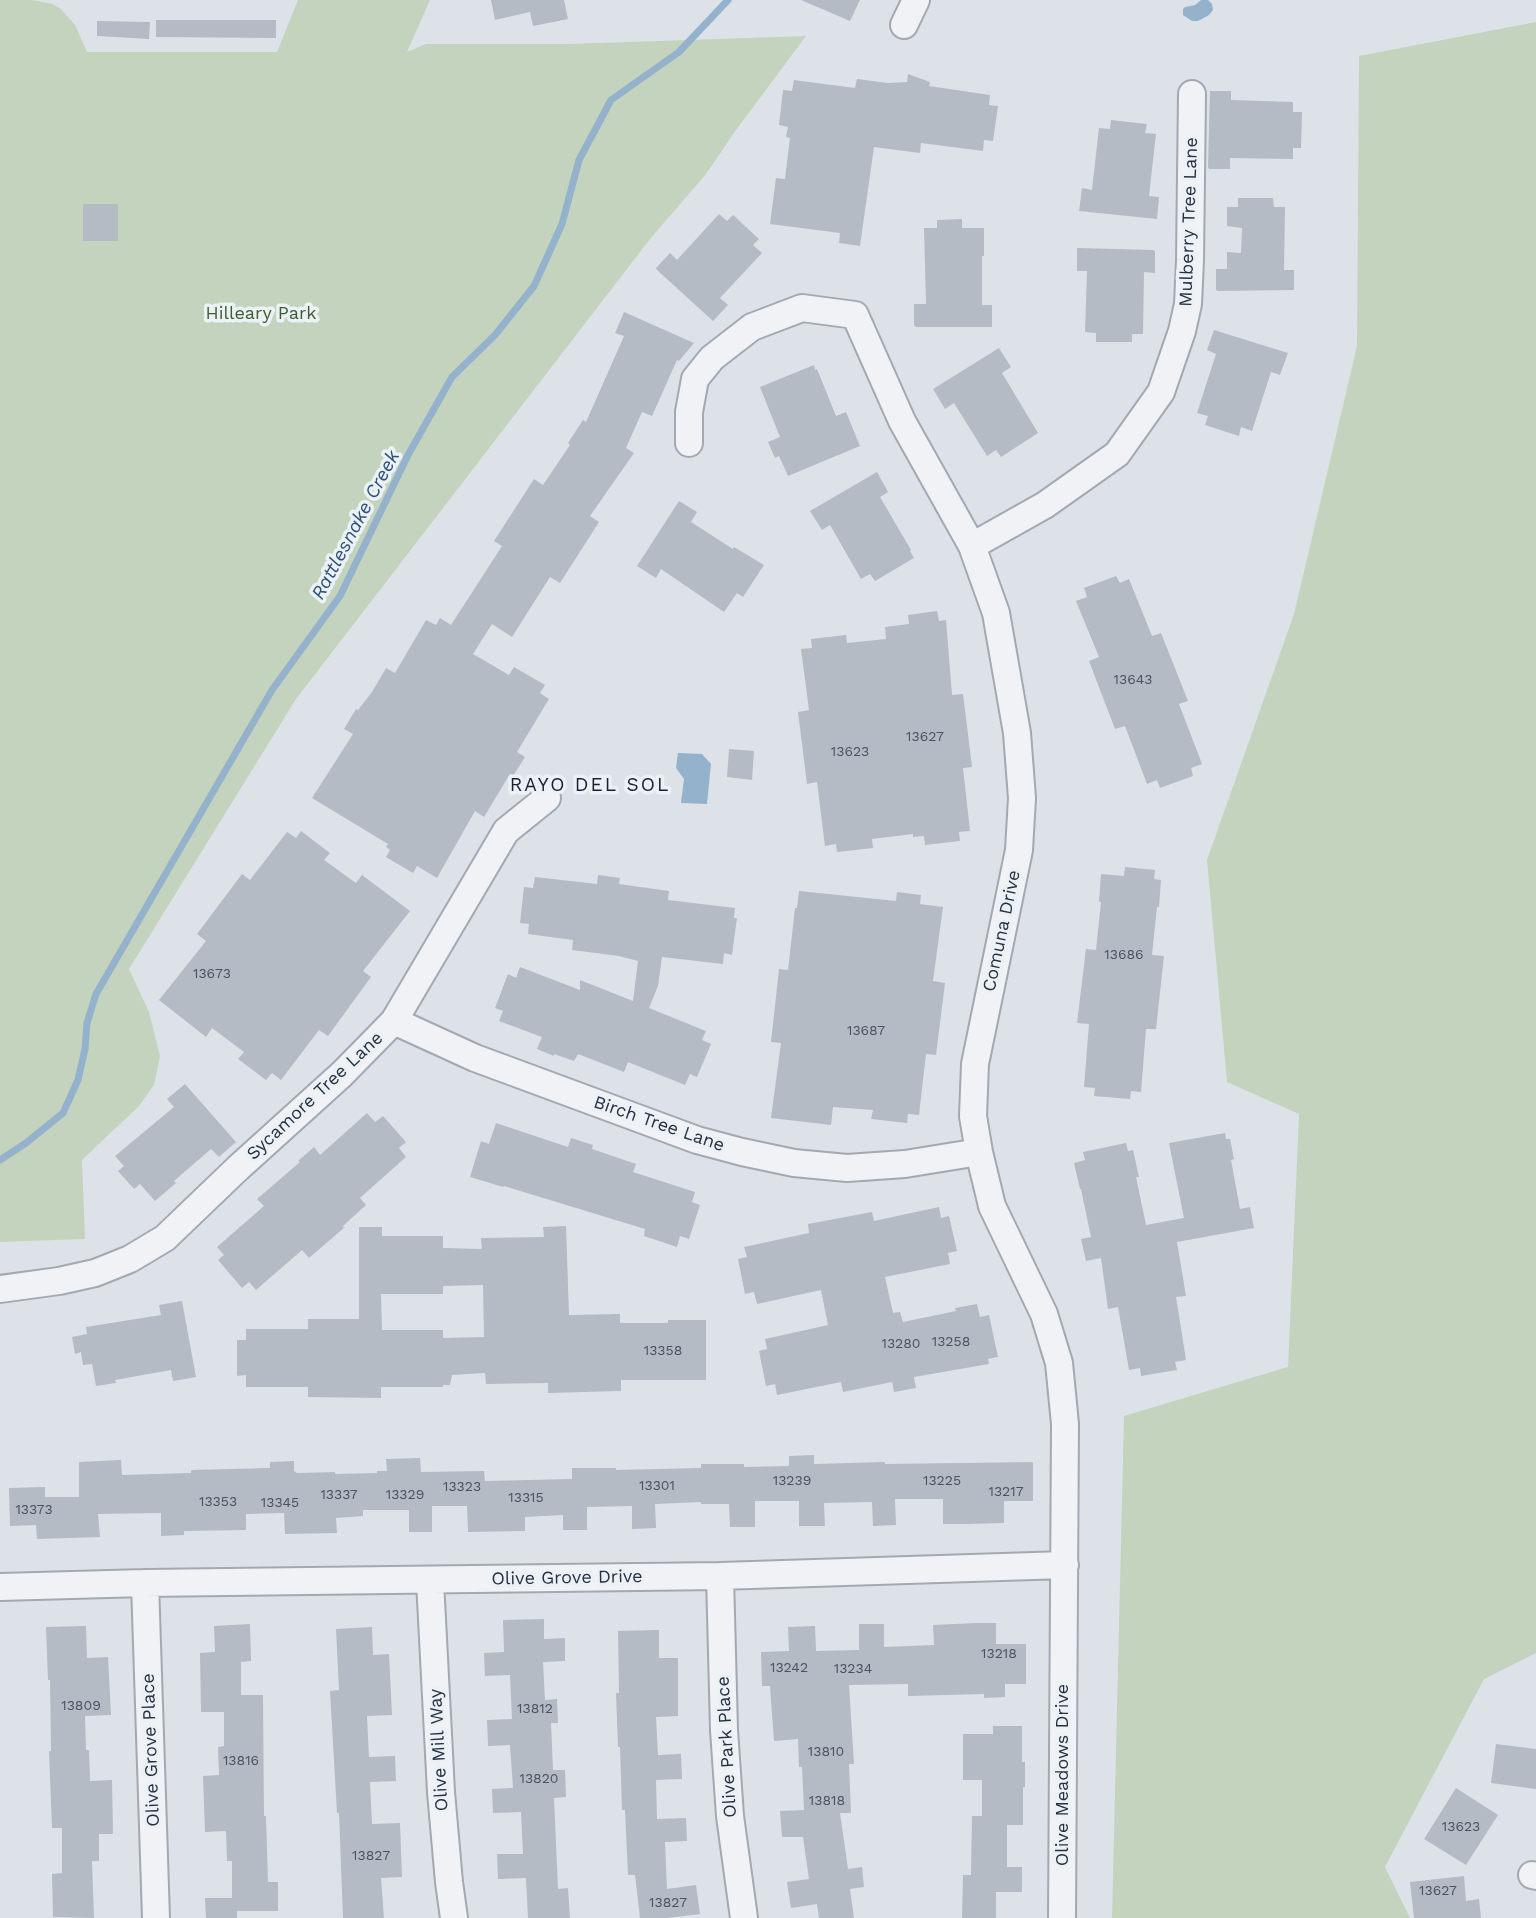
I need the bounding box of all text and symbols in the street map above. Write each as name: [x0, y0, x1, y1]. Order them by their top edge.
street label: Mulberry Tree Lane: [1175, 137, 1203, 307]
park label: Hilleary Park: [205, 303, 317, 325]
water label: Rattlesnake Creek: [307, 447, 405, 603]
house number: 13643: [1114, 672, 1152, 688]
house number: 13627: [906, 729, 944, 745]
house number: 13623: [831, 744, 869, 760]
district label: RAYO DEL SOL: [511, 774, 669, 796]
street label: Comuna Drive: [979, 868, 1025, 994]
house number: 13686: [1104, 947, 1144, 963]
house number: 13673: [193, 966, 231, 982]
house number: 13687: [847, 1023, 885, 1039]
street label: Sycamore Tree Lane: [242, 1027, 388, 1165]
street label: Birch Tree Lane: [591, 1091, 727, 1157]
house number: 13258: [932, 1334, 970, 1350]
house number: 13280: [881, 1336, 921, 1352]
house number: 13358: [644, 1343, 682, 1359]
house number: 13239: [773, 1473, 811, 1489]
house number: 13225: [923, 1473, 961, 1489]
house number: 13301: [639, 1478, 675, 1494]
house number: 13323: [443, 1479, 481, 1495]
house number: 13217: [988, 1484, 1024, 1500]
house number: 13337: [320, 1487, 358, 1503]
house number: 13329: [386, 1487, 424, 1503]
house number: 13315: [508, 1490, 544, 1506]
house number: 13353: [199, 1494, 237, 1510]
house number: 13345: [261, 1495, 299, 1511]
house number: 13373: [15, 1502, 53, 1518]
street label: Olive Grove Drive: [491, 1566, 643, 1590]
house number: 13218: [981, 1646, 1017, 1662]
house number: 13242: [770, 1660, 808, 1676]
house number: 13234: [834, 1661, 872, 1677]
street label: Olive Grove Place: [138, 1673, 164, 1827]
street label: Olive Park Place: [713, 1676, 741, 1818]
street label: Olive Meadows Drive: [1052, 1684, 1074, 1866]
street label: Olive Mill Way: [425, 1688, 453, 1812]
house number: 13809: [61, 1698, 101, 1714]
house number: 13812: [517, 1701, 553, 1717]
house number: 13810: [808, 1744, 844, 1760]
house number: 13816: [223, 1753, 259, 1769]
house number: 13820: [519, 1771, 559, 1787]
house number: 13818: [809, 1793, 845, 1809]
house number: 13623: [1442, 1819, 1480, 1835]
house number: 13827: [352, 1848, 390, 1864]
house number: 13627: [1419, 1883, 1457, 1899]
house number: 13827: [649, 1895, 687, 1911]

